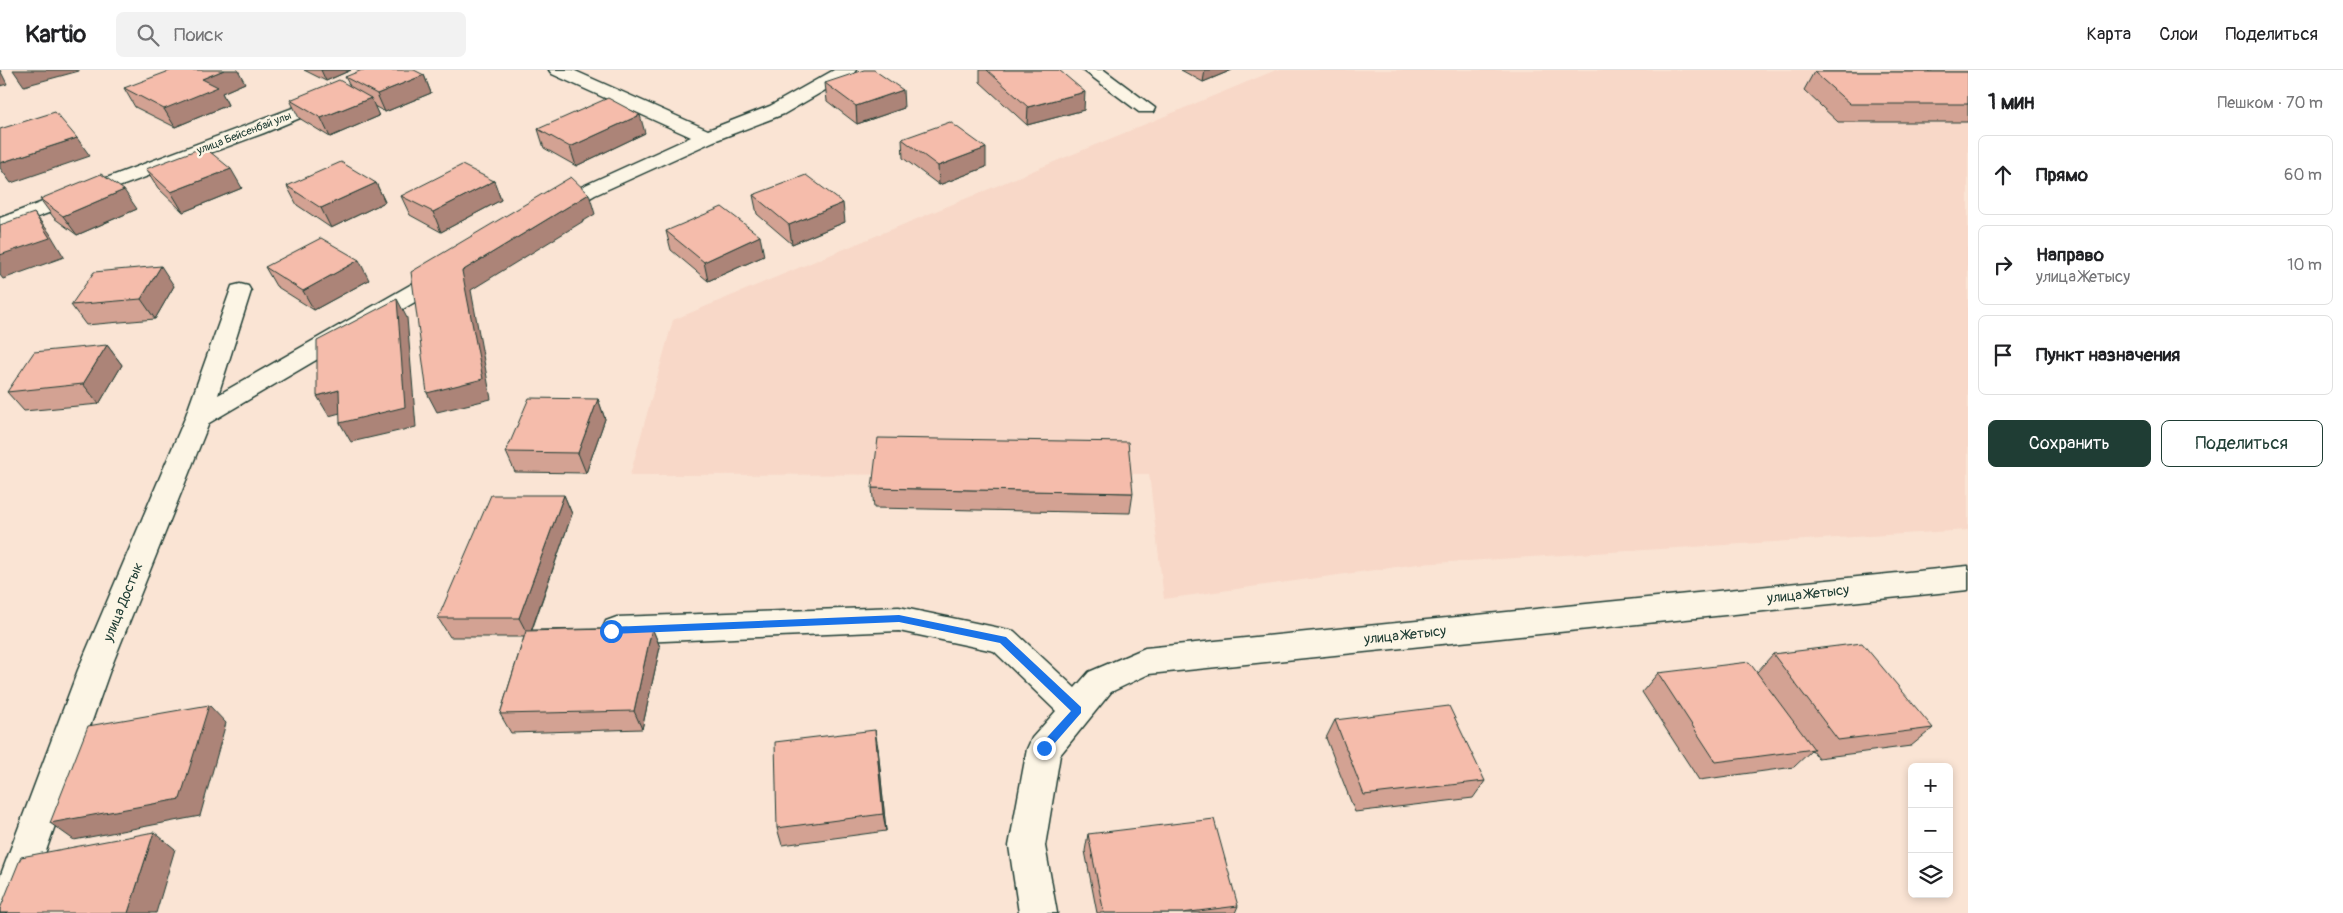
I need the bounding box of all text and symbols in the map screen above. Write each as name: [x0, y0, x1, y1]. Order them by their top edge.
search box: [116, 12, 466, 57]
text: Kartio: [25, 20, 86, 49]
icon: search: [134, 21, 162, 49]
text: Поиск: [174, 23, 224, 47]
text: Карта: [2087, 23, 2131, 46]
text: Слои: [2159, 23, 2197, 46]
text: Поделиться: [2225, 23, 2318, 46]
text: 1 мин: [1988, 89, 2034, 116]
text: Пешком · 70 m: [2218, 93, 2323, 113]
street label: улица Бейсенбай улы: [194, 109, 293, 157]
icon: ahead: [1989, 161, 2017, 189]
text: Прямо: [2036, 163, 2088, 187]
text: 60 m: [2284, 165, 2322, 185]
text: Направо: [2036, 243, 2104, 267]
icon: right: [1989, 251, 2017, 279]
text: 10 m: [2287, 255, 2322, 275]
text: улица Жетысу: [2036, 267, 2130, 287]
icon: arrive: [1989, 341, 2017, 369]
text: Пункт назначения: [2036, 343, 2180, 367]
button: Сохранить: [1988, 420, 2151, 467]
button: Поделиться: [2161, 420, 2323, 467]
street label: улица Достык: [99, 560, 147, 645]
street label: улица Жетысу: [1765, 581, 1850, 607]
route start: [600, 620, 623, 643]
street label: улица Жетысу: [1362, 622, 1447, 648]
route end: [1033, 737, 1056, 760]
map controls: [1908, 763, 1953, 898]
button: +: [1908, 763, 1953, 808]
button: −: [1908, 808, 1953, 853]
button: layers: [1908, 853, 1953, 898]

